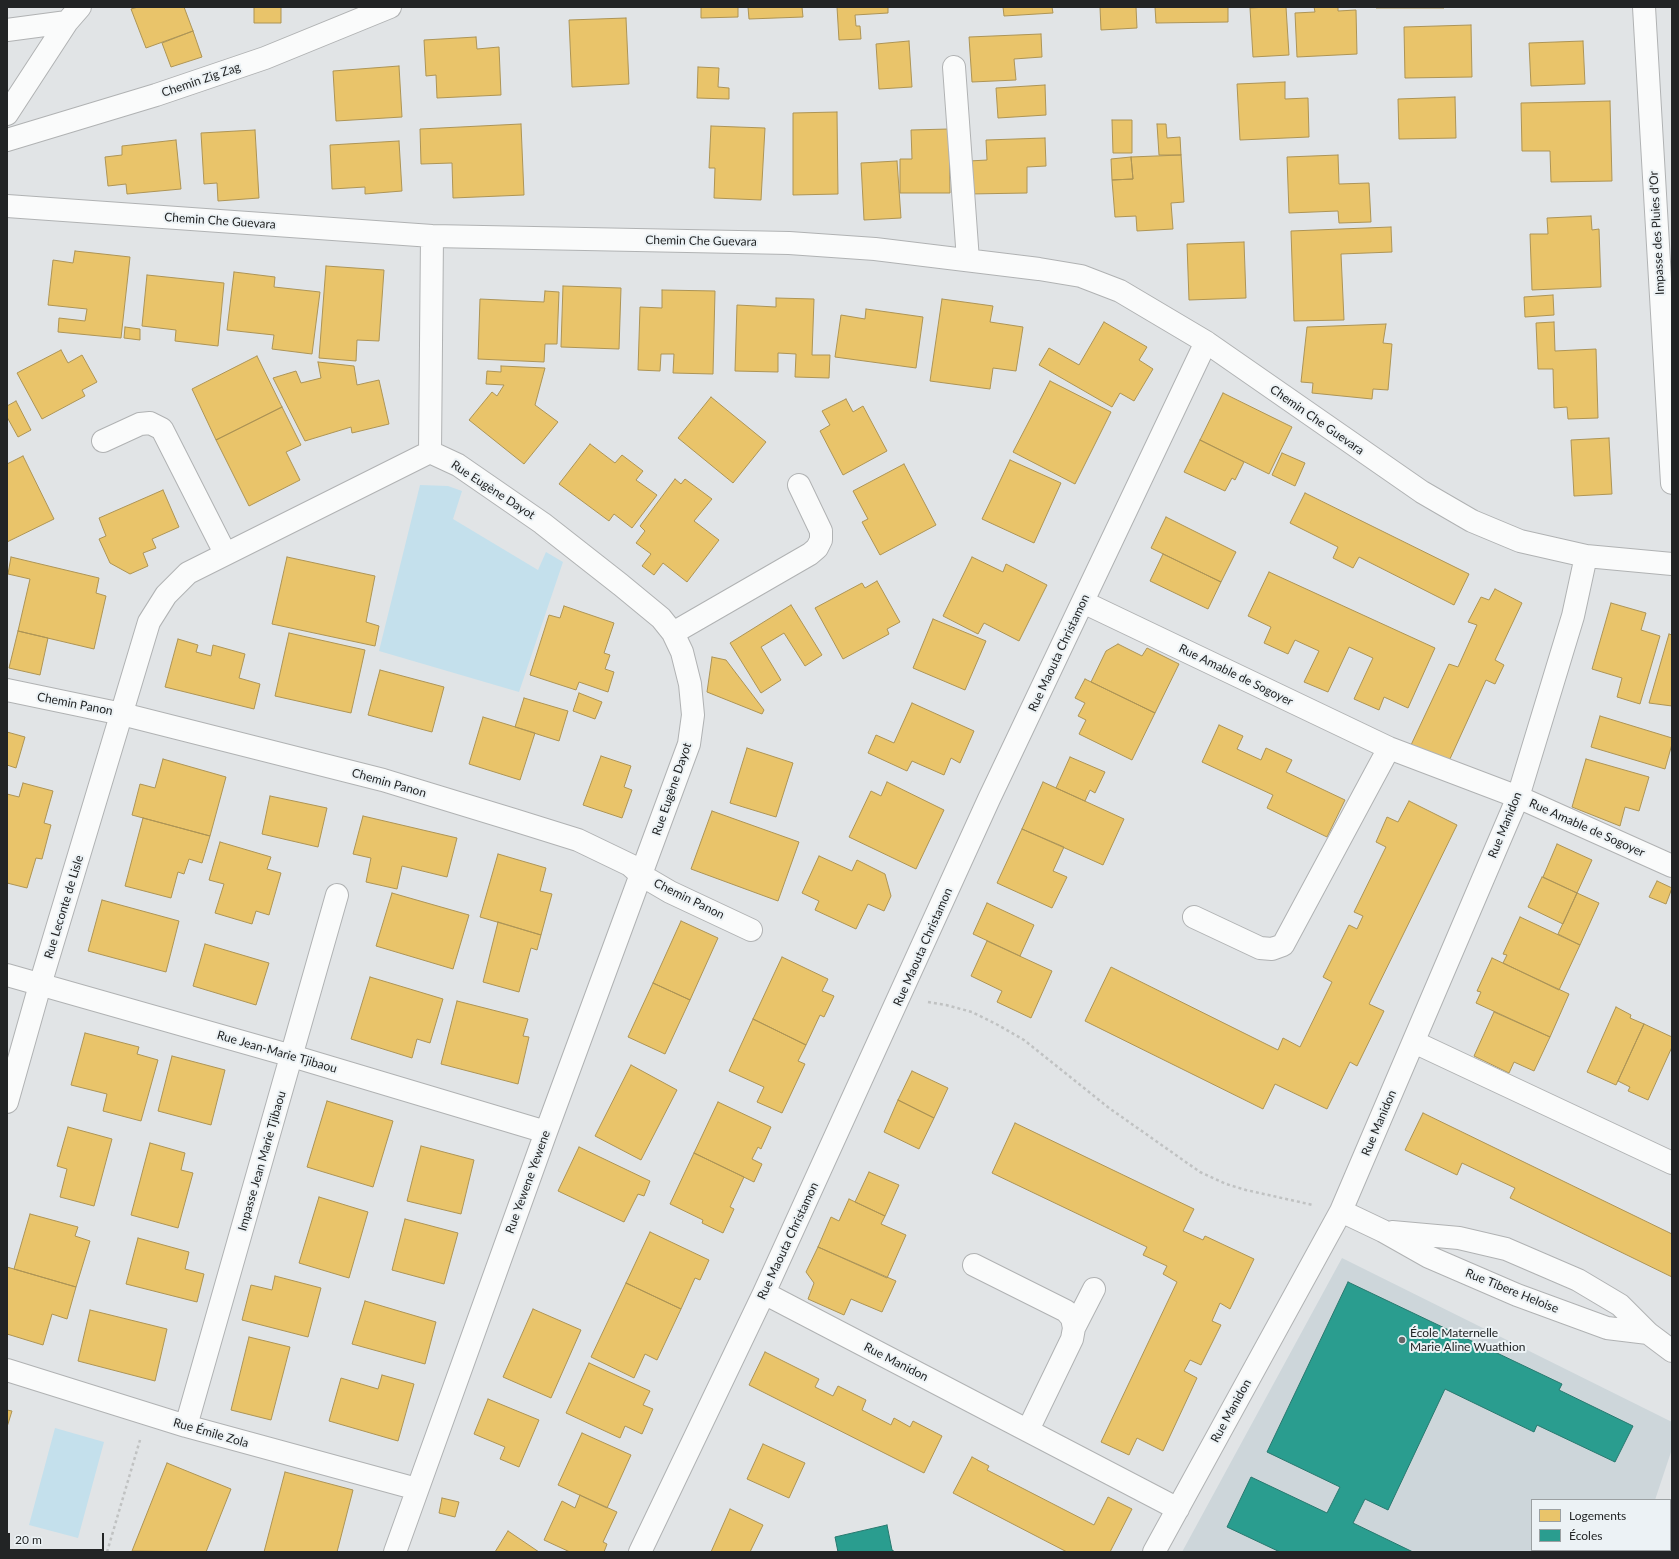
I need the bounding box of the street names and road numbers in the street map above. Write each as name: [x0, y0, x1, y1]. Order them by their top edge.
street label: Chemin Zig Zag: [160, 60, 242, 100]
street label: Impasse des Pluies d'Or: [1647, 171, 1667, 295]
street label: Chemin Che Guevara: [164, 210, 276, 232]
street label: Chemin Che Guevara: [645, 233, 757, 249]
street label: Chemin Che Guevara: [1267, 382, 1367, 458]
street label: Rue Eugène Dayot: [448, 458, 538, 522]
street label: Rue Maouta Christamon: [1025, 592, 1093, 714]
street label: Rue Amable de Sogoyer: [1177, 641, 1295, 709]
street label: Chemin Panon: [36, 690, 114, 718]
street label: Rue Eugène Dayot: [649, 741, 695, 837]
street label: Chemin Panon: [350, 766, 428, 800]
street label: Rue Manidon: [1485, 790, 1525, 860]
street label: Rue Amable de Sogoyer: [1527, 796, 1647, 860]
street label: Rue Leconte de Lisle: [41, 853, 87, 961]
street label: Chemin Panon: [651, 876, 727, 922]
street label: Rue Maouta Christamon: [890, 886, 956, 1008]
street label: Rue Jean-Marie Tjibaou: [215, 1028, 339, 1076]
street label: Rue Manidon: [1359, 1088, 1399, 1158]
street label: Impasse Jean Marie Tjibaou: [235, 1089, 289, 1233]
street label: Rue Yewene Yewene: [503, 1128, 553, 1236]
street label: Rue Maouta Christamon: [754, 1180, 822, 1302]
street label: Rue Tibere Heloise: [1463, 1266, 1561, 1316]
street label: Rue Manidon: [862, 1340, 930, 1384]
street label: Rue Manidon: [1208, 1377, 1254, 1445]
street label: Rue Émile Zola: [172, 1415, 250, 1451]

